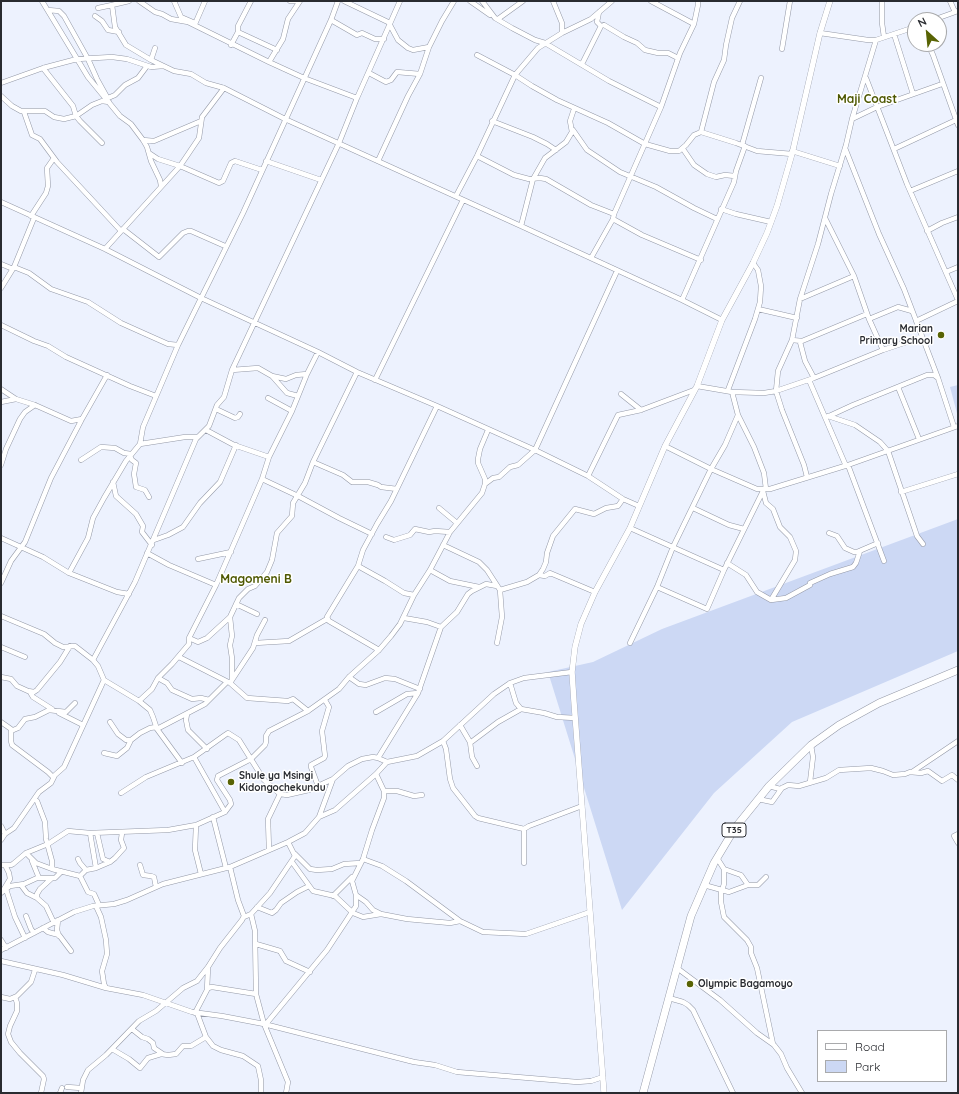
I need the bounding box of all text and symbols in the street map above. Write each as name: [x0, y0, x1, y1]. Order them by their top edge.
north arrow: [907, 12, 947, 52]
text: N: [915, 14, 929, 30]
district label: Maji Coast: [837, 92, 897, 106]
place label: Marian Primary School: [860, 323, 933, 346]
marker: Marian Primary School: [936, 330, 946, 340]
district label: Magomeni B: [220, 572, 292, 586]
place label: Shule ya Msingi Kidongochekundu: [239, 770, 326, 794]
marker: Shule ya Msingi Kidongochekundu: [226, 777, 236, 787]
road number: T35: [722, 823, 746, 837]
place label: Olympic Bagamoyo: [698, 978, 793, 990]
marker: Olympic Bagamoyo: [685, 979, 695, 989]
legend: [817, 1030, 947, 1082]
text: Road: [855, 1039, 885, 1054]
text: Park: [855, 1059, 880, 1074]

